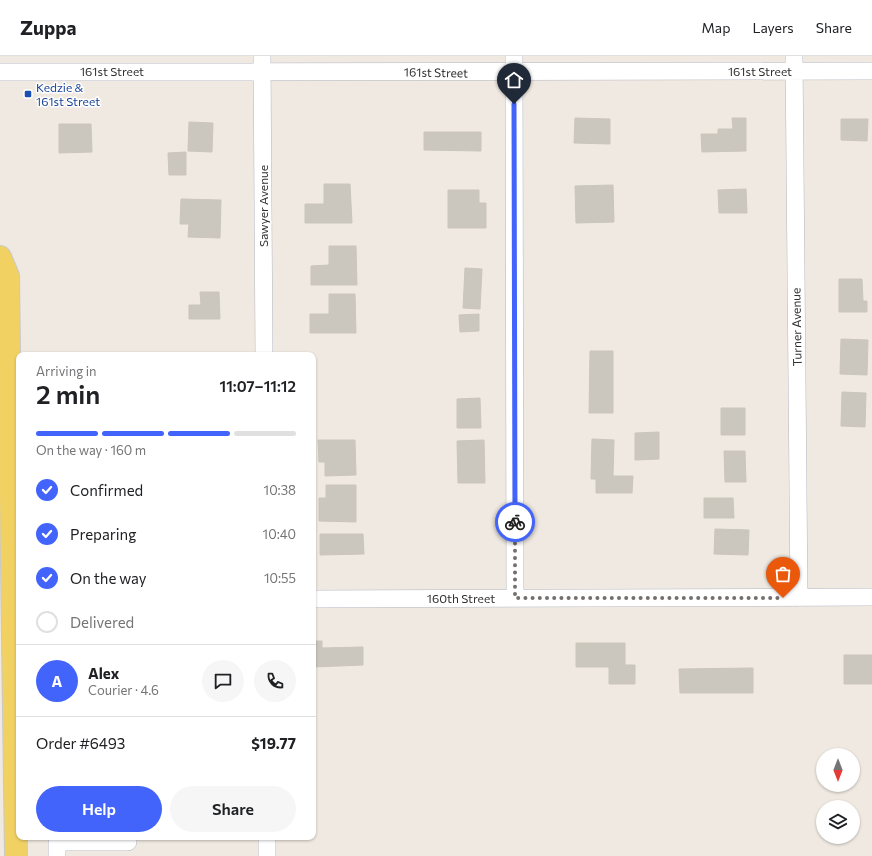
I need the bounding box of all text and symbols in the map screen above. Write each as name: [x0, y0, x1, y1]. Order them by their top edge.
text: Zuppa: [20, 16, 76, 39]
text: Map: [702, 19, 730, 36]
text: Layers: [752, 19, 794, 36]
text: Share: [816, 19, 852, 36]
pin: [497, 63, 531, 104]
street label: 161st Street: [80, 64, 144, 78]
street label: 161st Street: [404, 64, 468, 80]
street label: 161st Street: [728, 64, 792, 78]
icon: home: [503, 69, 525, 91]
place label: Kedzie & 161st Street: [36, 80, 100, 108]
marker: Kedzie & 161st Street: [23, 89, 33, 99]
street label: Sawyer Avenue: [256, 165, 270, 247]
street label: Turner Avenue: [788, 288, 804, 366]
text: Arriving in: [36, 363, 96, 379]
text: 11:07–11:12: [220, 377, 296, 395]
text: 2 min: [36, 378, 100, 409]
text: On the way · 160 m: [36, 442, 146, 458]
icon: check: [36, 479, 58, 501]
text: Confirmed: [70, 481, 143, 499]
text: 10:38: [264, 482, 296, 498]
courier: [495, 502, 535, 542]
icon: bike: [504, 511, 526, 533]
icon: check: [36, 523, 58, 545]
text: Preparing: [70, 525, 136, 543]
text: 10:40: [263, 526, 296, 542]
pin: [766, 557, 800, 598]
icon: bag: [772, 563, 794, 585]
icon: check: [36, 567, 58, 589]
text: On the way: [70, 569, 147, 587]
text: 10:55: [264, 570, 296, 586]
street label: 160th Street: [427, 591, 495, 605]
text: Delivered: [70, 613, 134, 631]
button: chat: [202, 660, 244, 702]
button: phone: [254, 660, 296, 702]
text: Alex: [88, 664, 119, 682]
text: A: [52, 672, 62, 690]
text: Courier · 4.6: [88, 682, 159, 698]
text: Order #6493: [36, 734, 125, 752]
text: $19.77: [251, 734, 296, 752]
north arrow: [816, 748, 860, 792]
map controls: [816, 748, 860, 844]
button: Help: [36, 786, 162, 832]
button: Share: [170, 786, 296, 832]
button: layers: [816, 800, 860, 844]

